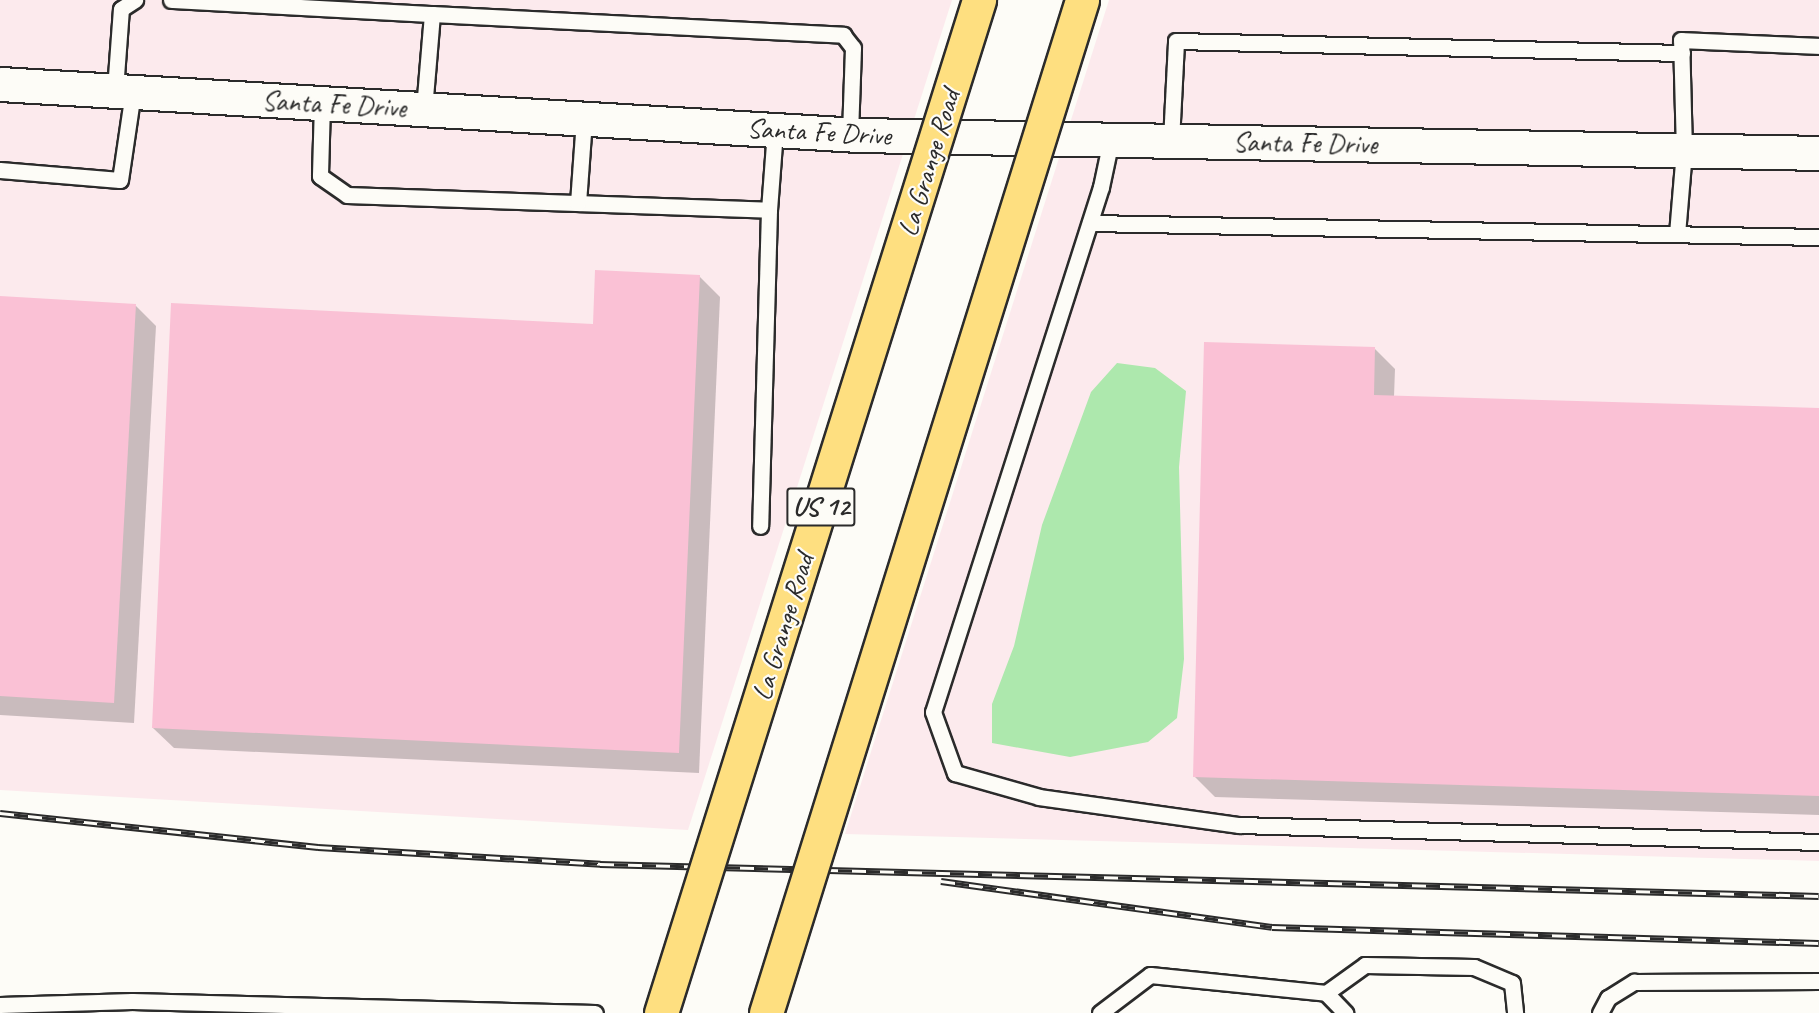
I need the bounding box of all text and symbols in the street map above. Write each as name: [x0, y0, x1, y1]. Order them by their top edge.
street label: Santa Fe Drive: [261, 83, 407, 125]
street label: La Grange Road: [891, 85, 967, 241]
street label: Santa Fe Drive: [746, 111, 892, 153]
street label: Santa Fe Drive: [1233, 125, 1377, 161]
road number: US 12: [785, 483, 857, 531]
street label: La Grange Road: [745, 549, 821, 705]

